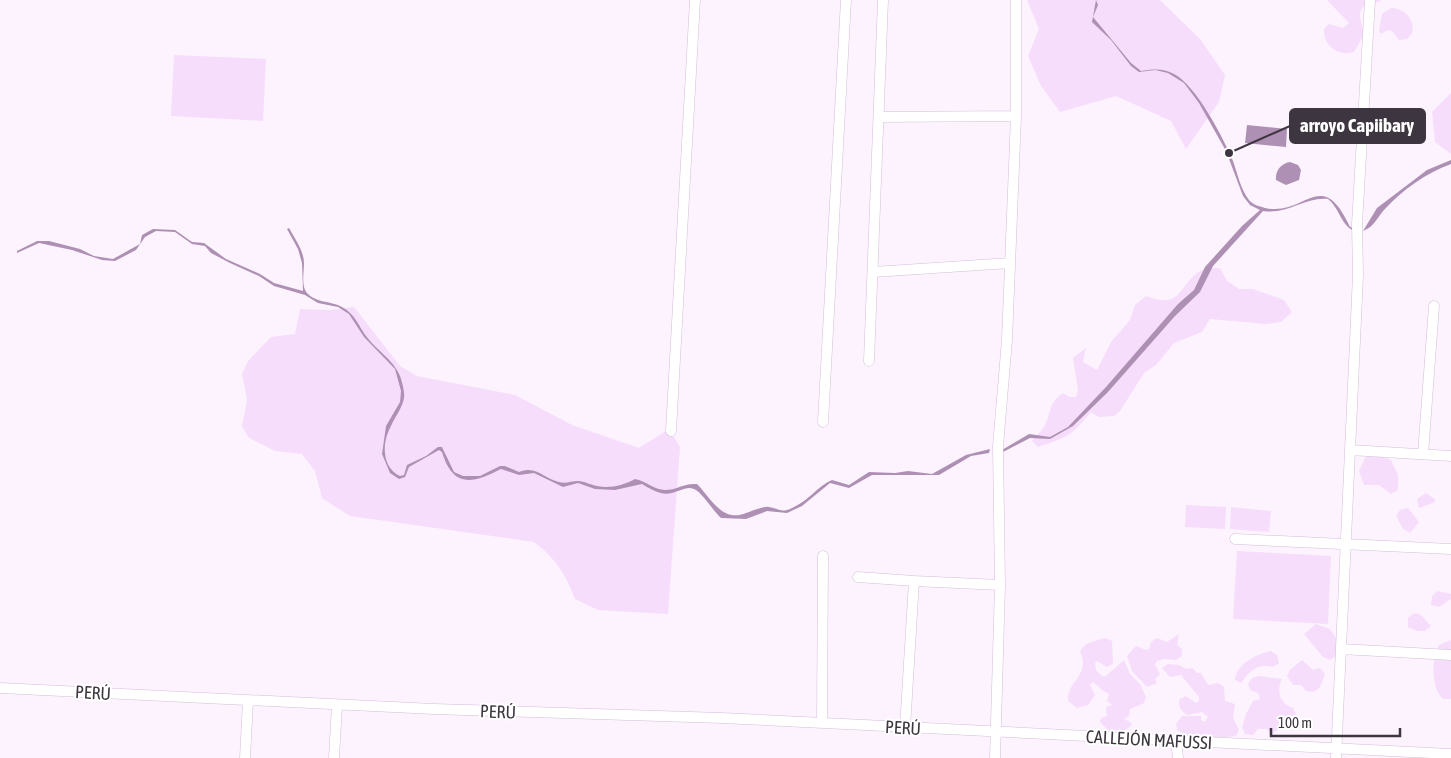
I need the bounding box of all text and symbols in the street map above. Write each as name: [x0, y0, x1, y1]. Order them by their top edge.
callout: arroyo Capiibary: [1290, 109, 1425, 143]
text: arroyo Capiibary: [1300, 114, 1414, 136]
street label: PERÚ: [74, 681, 112, 704]
street label: PERÚ: [480, 700, 516, 723]
scale bar: [1271, 706, 1400, 738]
text: 100 m: [1278, 714, 1312, 731]
street label: PERÚ: [884, 716, 922, 739]
street label: CALLEJÓN MAFUSSI: [1085, 726, 1213, 753]

